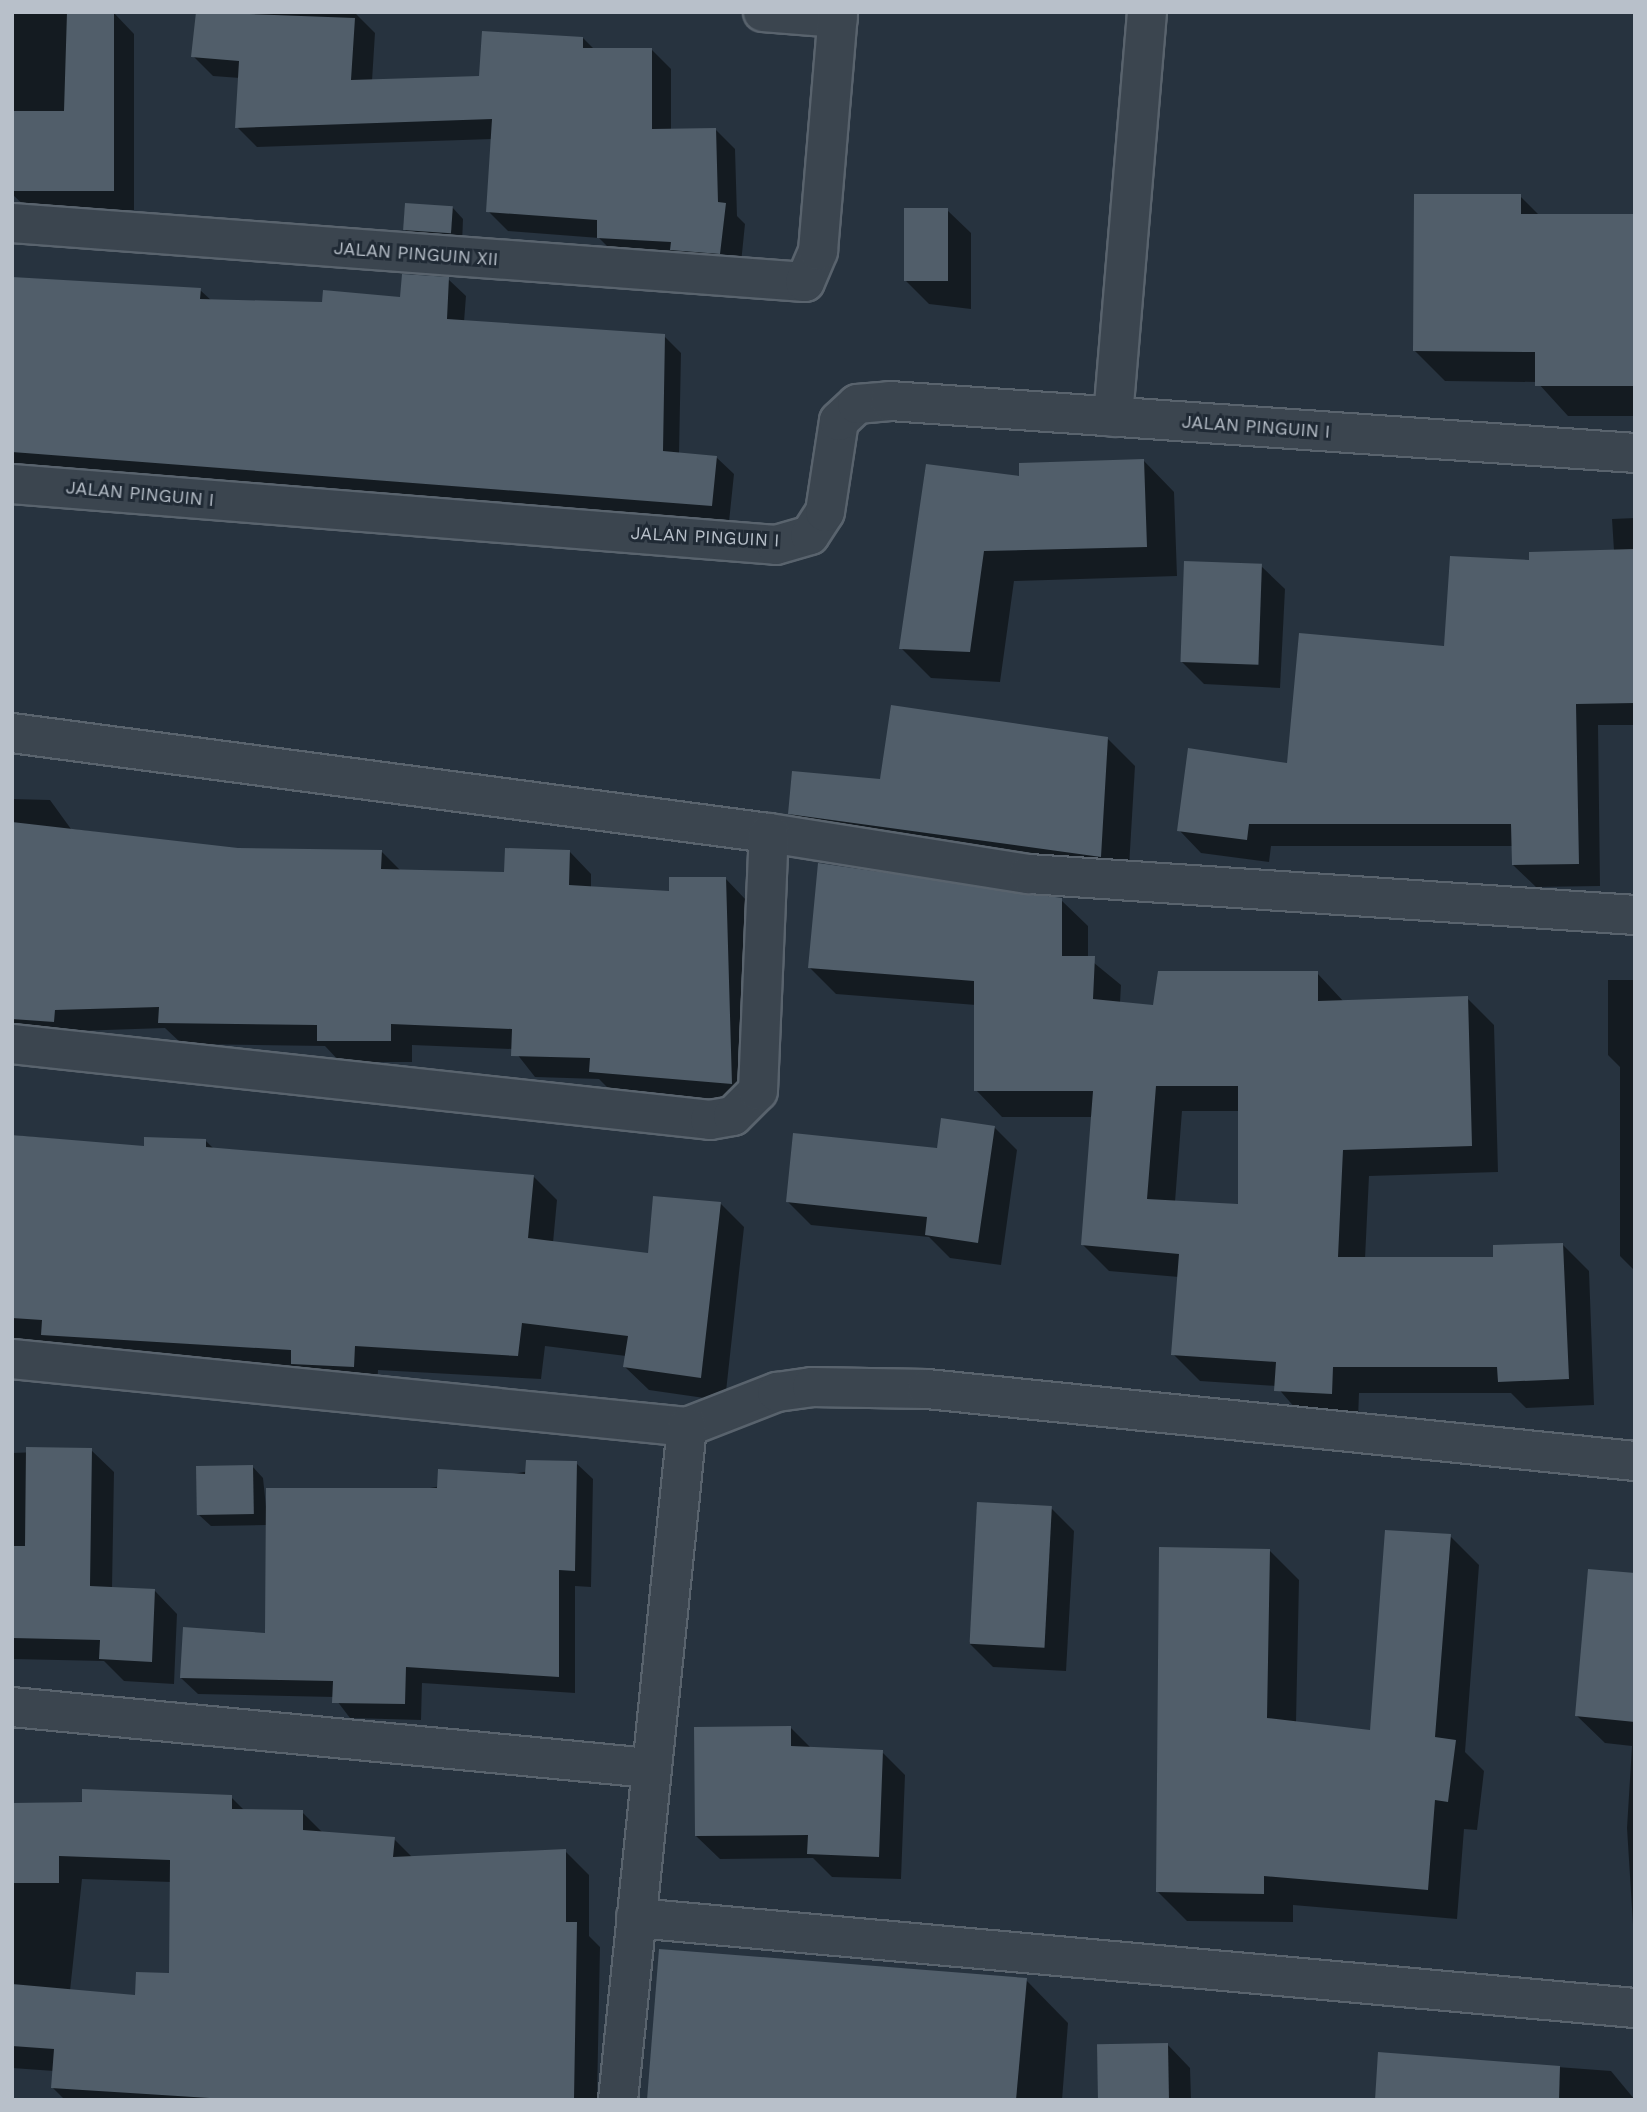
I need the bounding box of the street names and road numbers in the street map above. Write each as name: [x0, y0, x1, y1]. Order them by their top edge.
street label: JALAN PINGUIN XII: [333, 237, 499, 271]
street label: JALAN PINGUIN I: [1181, 411, 1331, 443]
street label: JALAN PINGUIN I: [65, 477, 215, 511]
street label: JALAN PINGUIN I: [630, 522, 780, 552]

